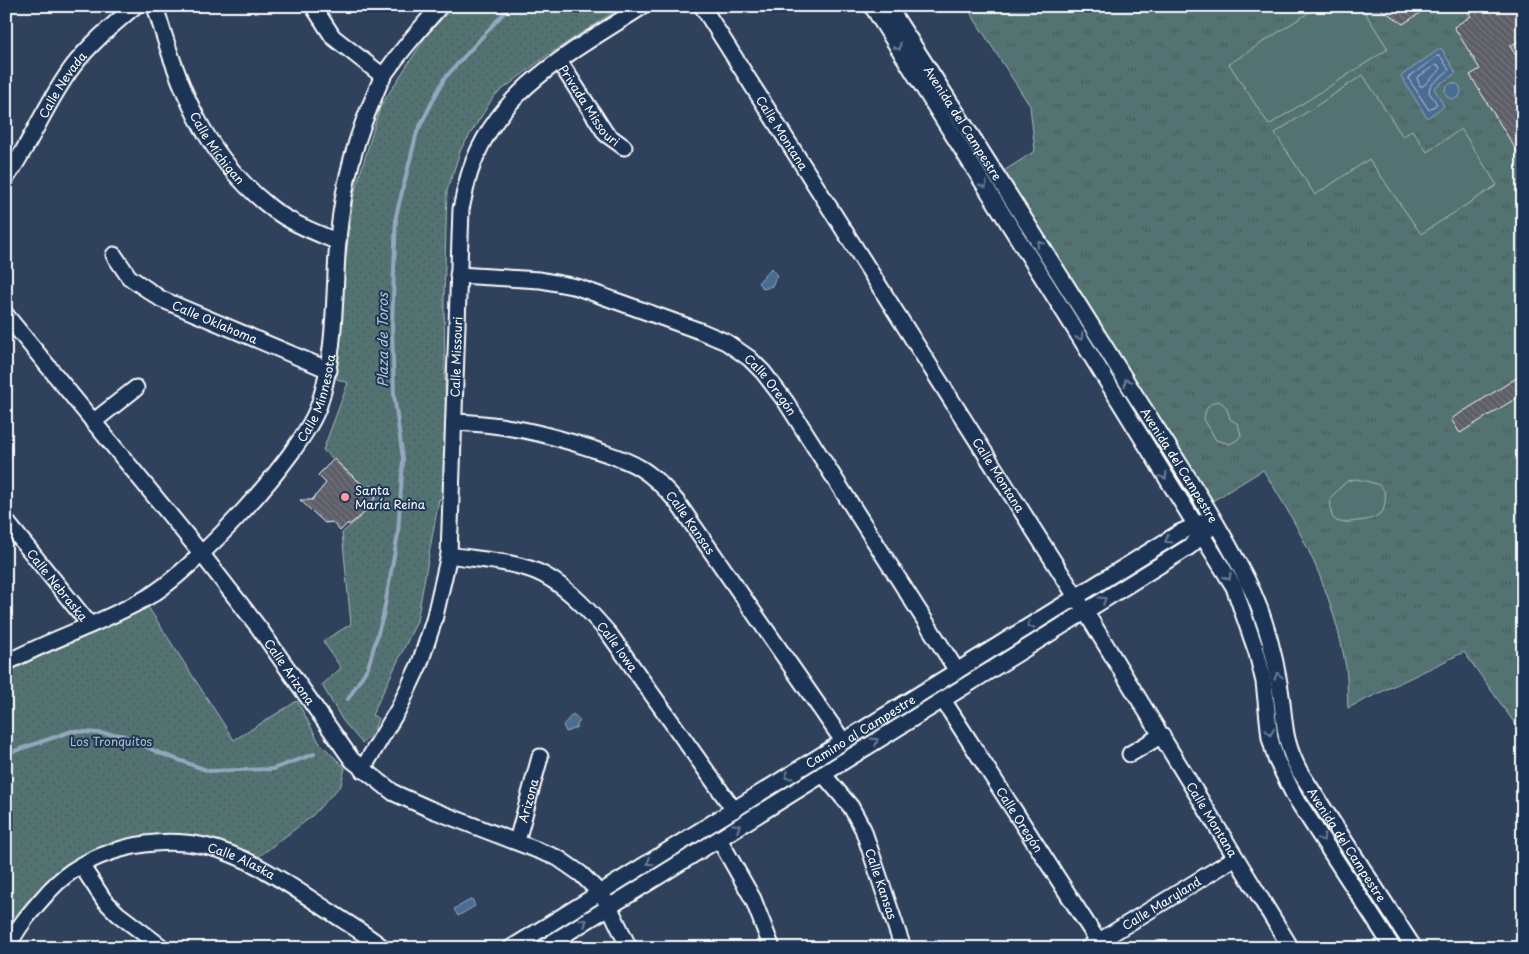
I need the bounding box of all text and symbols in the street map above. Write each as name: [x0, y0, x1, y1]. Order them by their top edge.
one-way arrow: [891, 42, 901, 51]
street label: Calle Nevada: [34, 47, 91, 121]
street label: Privada Missouri: [555, 61, 624, 150]
street label: Avenida del Campestre: [920, 62, 1006, 184]
street label: Calle Montana: [752, 92, 813, 174]
street label: Calle Míchigan: [186, 108, 249, 188]
one-way arrow: [978, 180, 988, 189]
one-way arrow: [1037, 240, 1046, 250]
water label: Plaza de Toros: [372, 291, 393, 387]
street label: Calle Oklahoma: [169, 296, 261, 348]
street label: Calle Missouri: [445, 316, 466, 398]
one-way arrow: [1073, 332, 1083, 341]
street label: Calle Oregón: [740, 349, 801, 419]
street label: Calle Minnesota: [292, 352, 339, 445]
one-way arrow: [1123, 378, 1133, 387]
street label: Avenida del Campestre: [1137, 404, 1223, 526]
street label: Calle Montana: [968, 434, 1029, 516]
one-way arrow: [1158, 471, 1168, 480]
place label: Santa María Reina: [355, 481, 426, 513]
street label: Calle Kansas: [662, 487, 720, 558]
marker: Santa María Reina: [339, 491, 351, 503]
one-way arrow: [1165, 533, 1174, 543]
street label: Calle Nebraska: [23, 545, 93, 625]
one-way arrow: [1221, 571, 1231, 580]
one-way arrow: [1097, 597, 1106, 607]
street label: Calle Iowa: [593, 617, 643, 676]
one-way arrow: [1027, 619, 1036, 629]
street label: Calle Arizona: [260, 635, 320, 709]
one-way arrow: [1273, 671, 1283, 680]
street label: Camino al Campestre: [802, 690, 918, 772]
one-way arrow: [1264, 728, 1274, 737]
park label: Los Tronquitos: [70, 732, 153, 750]
one-way arrow: [870, 738, 879, 748]
one-way arrow: [785, 769, 794, 779]
street label: Arizona: [514, 776, 543, 824]
street label: Calle Montana: [1182, 778, 1242, 861]
street label: Calle Oregón: [992, 783, 1048, 856]
street label: Avenida del Campestre: [1303, 784, 1391, 905]
one-way arrow: [732, 824, 741, 834]
one-way arrow: [1316, 833, 1325, 842]
street label: Calle Alaska: [206, 838, 279, 884]
street label: Calle Kansas: [861, 846, 902, 922]
one-way arrow: [646, 855, 655, 865]
street label: Calle Maryland: [1118, 872, 1205, 934]
one-way arrow: [579, 919, 588, 928]

